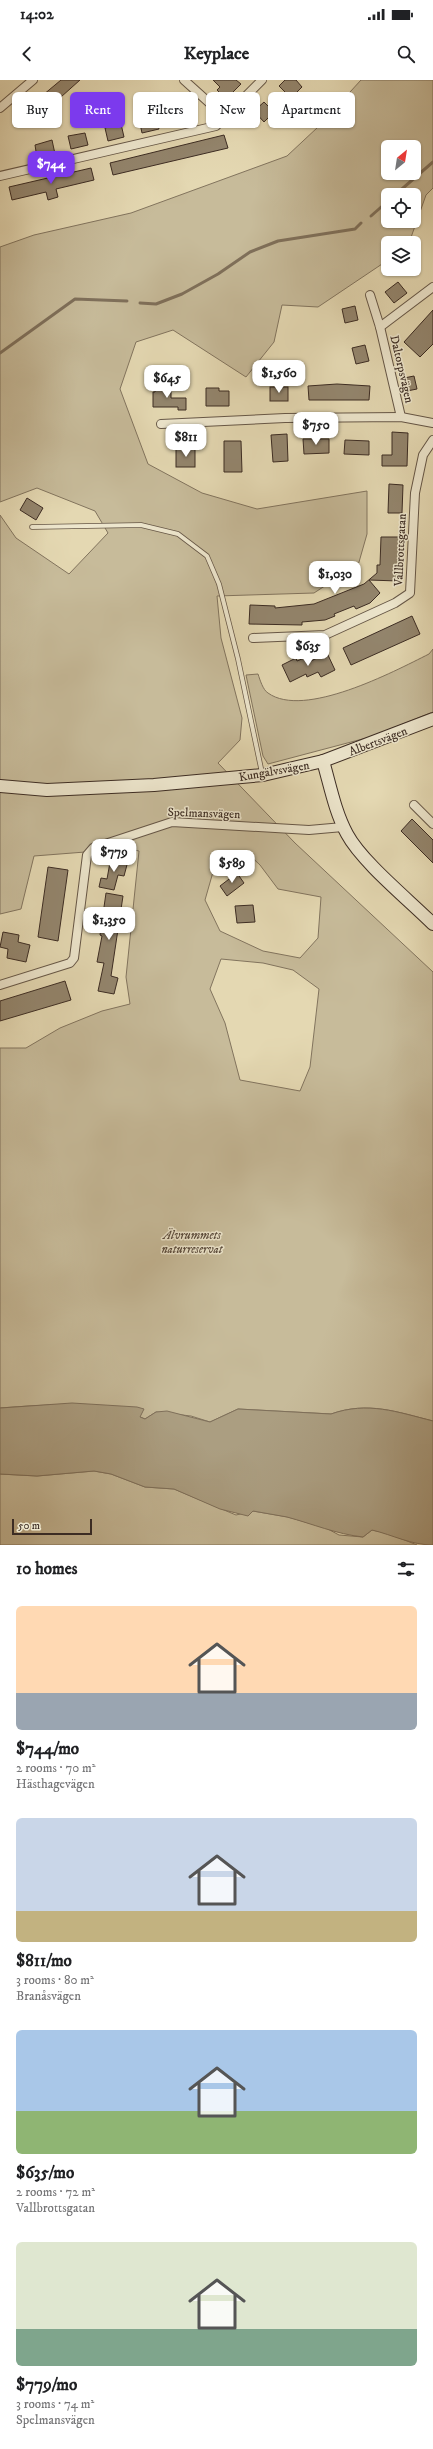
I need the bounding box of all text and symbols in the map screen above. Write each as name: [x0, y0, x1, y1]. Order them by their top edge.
text: 14:02: [20, 5, 54, 24]
icon: back: [16, 43, 38, 65]
text: Keyplace: [184, 43, 249, 65]
icon: search: [395, 43, 417, 65]
chip: Buy: [12, 92, 62, 128]
chip: Rent: [70, 92, 125, 128]
chip: Filters: [133, 92, 198, 128]
chip: New: [206, 92, 260, 128]
chip: Apartment: [268, 92, 355, 128]
north arrow: [381, 140, 421, 180]
map controls: [381, 140, 421, 276]
pin: $744: [27, 151, 75, 185]
text: $744: [37, 156, 65, 172]
button: locate: [381, 188, 421, 228]
button: layers: [381, 236, 421, 276]
street label: Daltorpsvägen: [386, 334, 417, 405]
pin: $1,560: [246, 360, 312, 394]
pin: $645: [143, 365, 191, 399]
text: $1,560: [261, 365, 297, 381]
text: $645: [153, 370, 181, 386]
pin: $750: [292, 412, 340, 446]
text: $750: [302, 417, 330, 433]
pin: $811: [162, 424, 210, 458]
text: $811: [174, 429, 198, 445]
street label: Vallbrottsgatan: [391, 513, 410, 588]
pin: $1,030: [302, 561, 368, 595]
text: $1,030: [318, 566, 352, 582]
pin: $635: [284, 633, 332, 667]
text: $635: [295, 638, 321, 654]
street label: Albertsvägen: [347, 723, 410, 760]
street label: Kungälvsvägen: [238, 758, 311, 785]
street label: Spelmansvägen: [167, 805, 241, 822]
pin: $779: [90, 839, 138, 873]
text: $779: [100, 844, 128, 860]
pin: $589: [208, 850, 256, 884]
text: $589: [219, 855, 245, 871]
pin: $1,350: [76, 907, 142, 941]
text: $1,350: [92, 912, 126, 928]
park label: Älvrummets naturreservat: [161, 1227, 224, 1257]
scale bar: [12, 1517, 92, 1536]
text: 50 m: [18, 1519, 40, 1533]
text: 10 homes: [16, 1558, 78, 1580]
icon: filters: [395, 1558, 417, 1580]
icon: home: [181, 1632, 253, 1704]
text: $744/mo: [16, 1738, 79, 1760]
text: 2 rooms · 70 m²: [16, 1760, 96, 1776]
text: Hästhagevägen: [16, 1776, 95, 1792]
icon: home: [181, 1844, 253, 1916]
text: $811/mo: [16, 1950, 72, 1972]
text: 3 rooms · 80 m²: [16, 1972, 94, 1988]
text: Branåsvägen: [16, 1988, 81, 2004]
icon: home: [181, 2056, 253, 2128]
text: $635/mo: [16, 2162, 74, 2184]
text: 2 rooms · 72 m²: [16, 2184, 95, 2200]
text: Vallbrottsgatan: [16, 2200, 95, 2216]
icon: home: [181, 2268, 253, 2340]
text: $779/mo: [16, 2374, 77, 2396]
text: 3 rooms · 74 m²: [16, 2396, 94, 2412]
text: Spelmansvägen: [16, 2412, 95, 2428]

